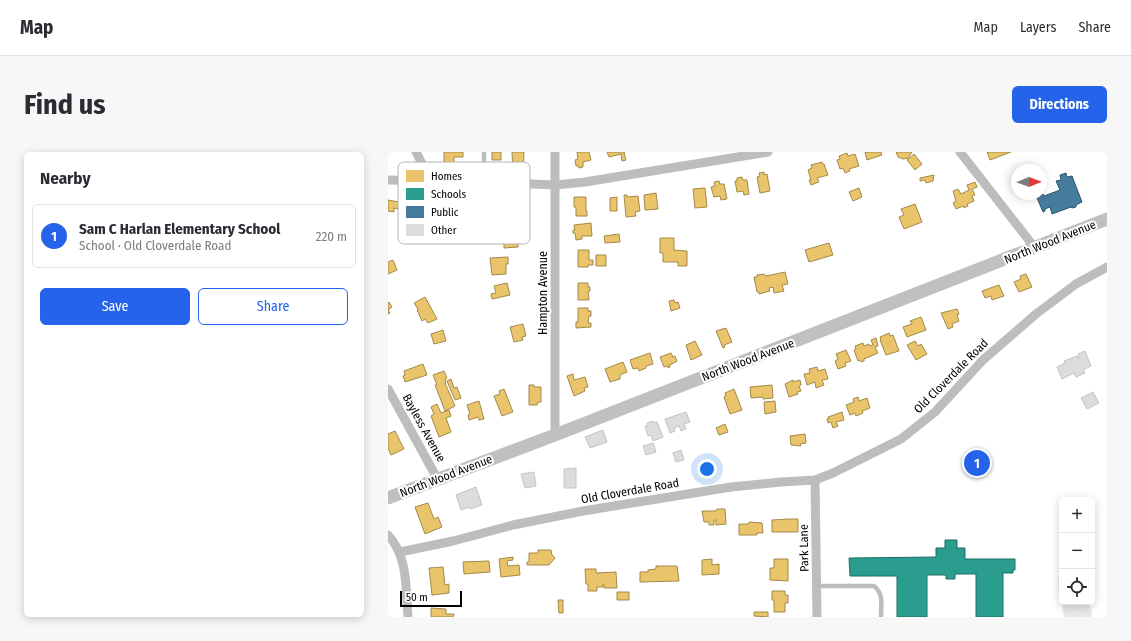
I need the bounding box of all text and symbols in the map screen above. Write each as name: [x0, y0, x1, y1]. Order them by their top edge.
text: Map: [20, 16, 53, 39]
text: Map: [974, 19, 998, 36]
text: Layers: [1020, 19, 1056, 36]
text: Share: [1078, 19, 1111, 36]
button: Directions: [1012, 86, 1107, 123]
text: Find us: [24, 88, 106, 121]
legend: [398, 162, 530, 244]
north arrow: [1011, 164, 1047, 200]
text: Nearby: [40, 168, 91, 189]
text: Homes: [431, 170, 462, 183]
text: Schools: [431, 188, 466, 201]
text: Public: [431, 206, 459, 219]
street label: North Wood Avenue: [1002, 217, 1098, 267]
text: Sam C Harlan Elementary School: [79, 220, 280, 238]
text: Other: [431, 224, 457, 237]
text: 1: [51, 229, 57, 244]
text: 220 m: [316, 229, 347, 244]
text: School · Old Cloverdale Road: [79, 238, 231, 253]
street label: Hampton Avenue: [536, 251, 550, 335]
button: Save: [40, 288, 190, 325]
button: Share: [198, 288, 348, 325]
street label: North Wood Avenue: [700, 336, 796, 384]
street label: Old Cloverdale Road: [911, 336, 991, 416]
street label: Bayless Avenue: [400, 392, 448, 465]
pin: 1: [964, 448, 990, 478]
street label: North Wood Avenue: [398, 452, 494, 500]
your location: [697, 459, 717, 479]
street label: Old Cloverdale Road: [580, 475, 680, 507]
map controls: [1059, 497, 1095, 605]
button: +: [1059, 497, 1095, 533]
street label: Park Lane: [797, 524, 811, 572]
button: −: [1059, 533, 1095, 569]
button: locate: [1059, 569, 1095, 605]
scale bar: [400, 589, 462, 608]
text: 50 m: [406, 591, 428, 604]

